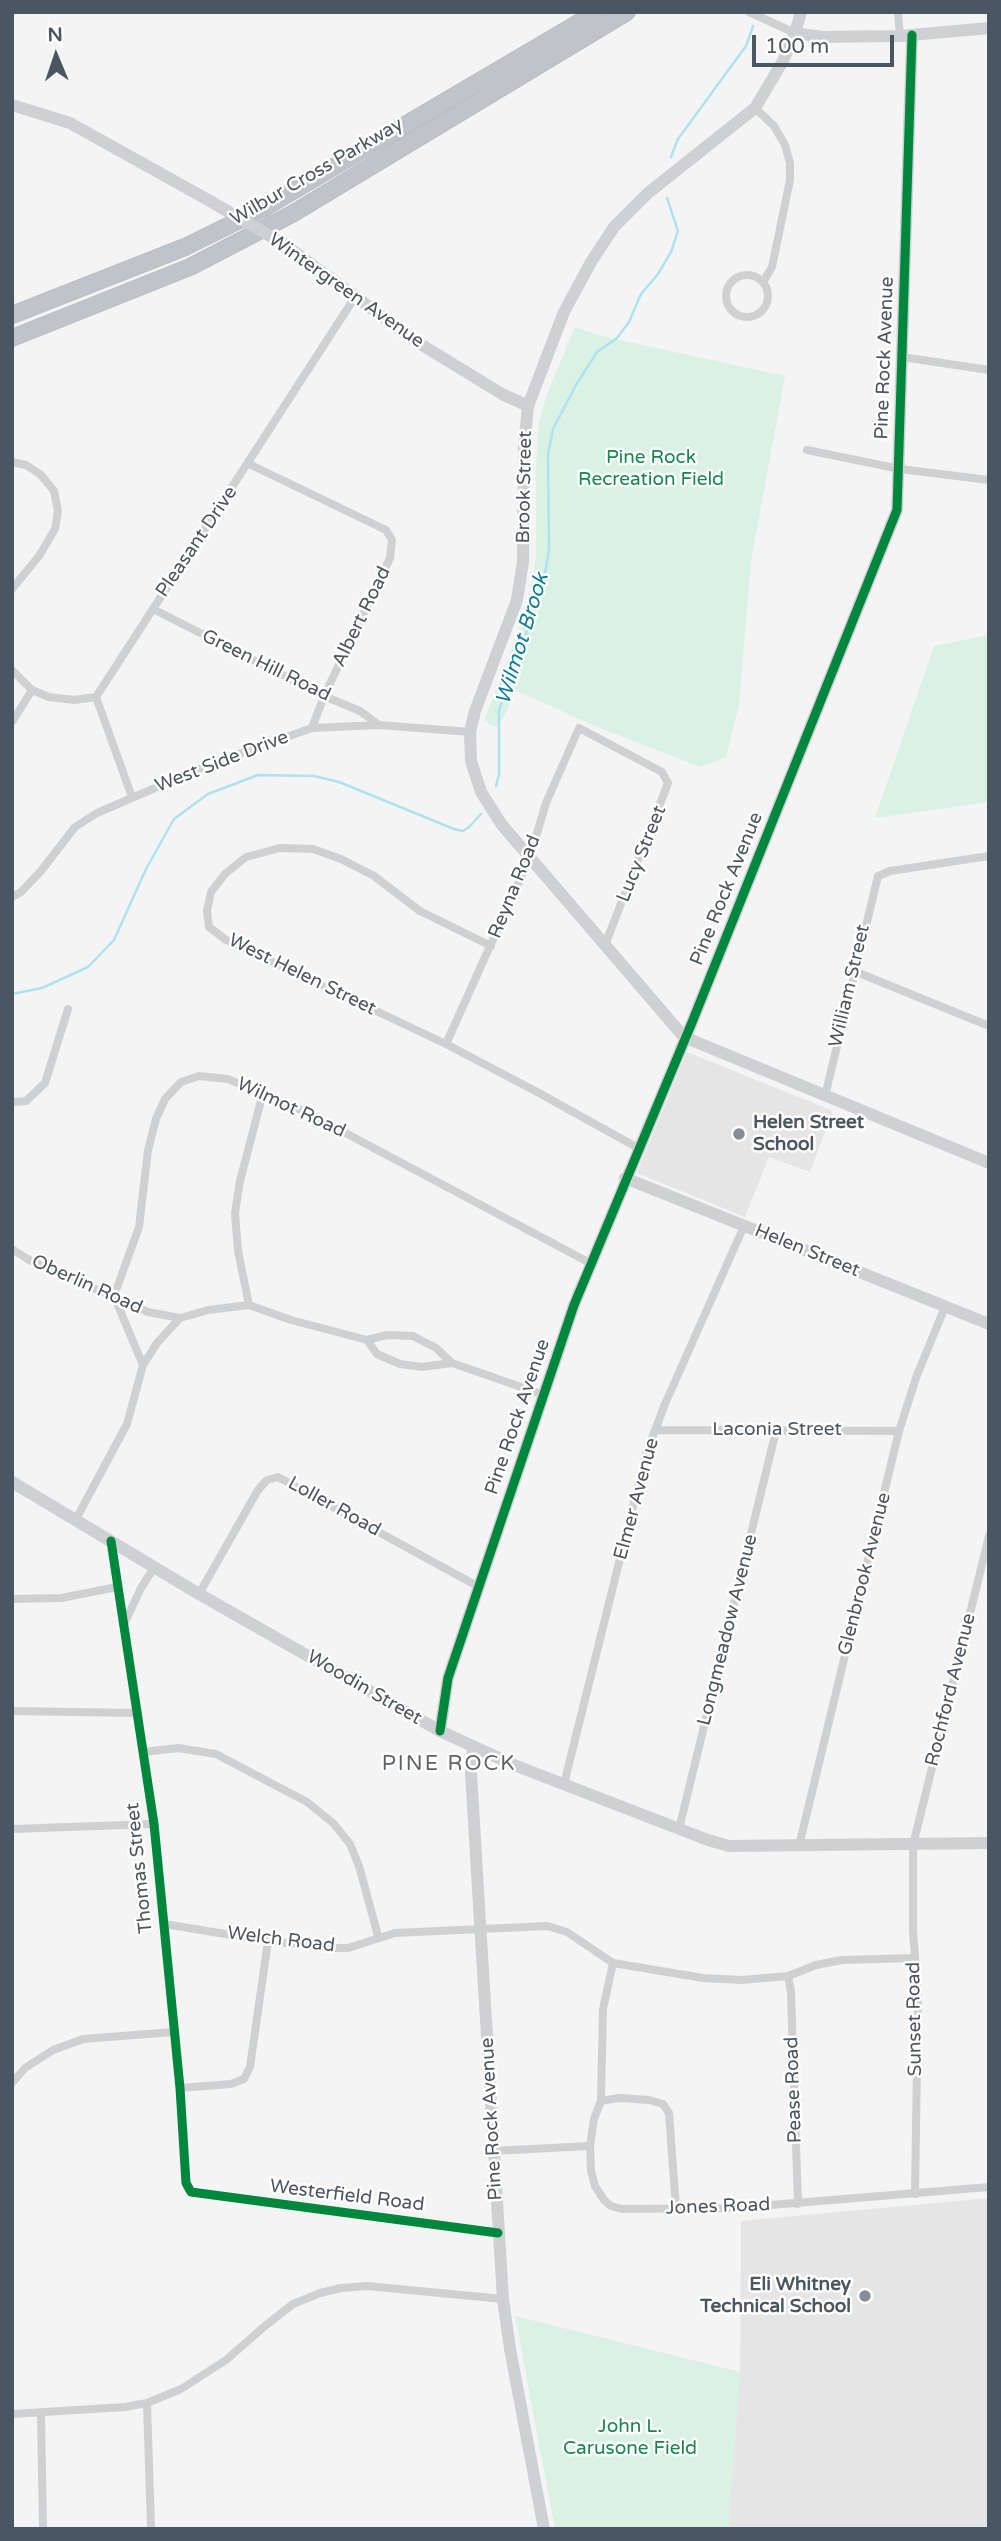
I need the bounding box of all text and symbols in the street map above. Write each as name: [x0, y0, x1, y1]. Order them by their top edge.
north arrow: [21, 21, 91, 91]
scale bar: [756, 21, 898, 65]
text: N: [47, 24, 63, 46]
text: 100 m: [765, 34, 829, 59]
street label: Wilbur Cross Parkway: [227, 113, 407, 231]
street label: Wintergreen Avenue: [264, 229, 428, 353]
street label: Pine Rock Avenue: [871, 276, 899, 440]
street label: Brook Street: [513, 430, 537, 544]
park label: Pine Rock Recreation Field: [578, 447, 724, 491]
street label: Pleasant Drive: [151, 482, 243, 602]
street label: Albert Road: [328, 563, 396, 671]
water label: Wilmot Brook: [491, 570, 555, 708]
street label: Green Hill Road: [198, 625, 334, 707]
street label: West Side Drive: [152, 726, 292, 798]
street label: Lucy Street: [612, 802, 672, 906]
street label: Pine Rock Avenue: [686, 809, 768, 969]
street label: Reyna Road: [484, 832, 546, 942]
street label: William Street: [825, 922, 875, 1050]
street label: West Helen Street: [224, 929, 380, 1021]
street label: Wilmot Road: [233, 1073, 349, 1143]
place label: Helen Street School: [753, 1112, 864, 1156]
marker: Helen Street School: [731, 1126, 747, 1142]
street label: Helen Street: [751, 1220, 863, 1282]
street label: Oberlin Road: [28, 1250, 146, 1320]
street label: Pine Rock Avenue: [481, 1336, 555, 1498]
street label: Laconia Street: [712, 1419, 842, 1441]
street label: Elmer Avenue: [610, 1436, 664, 1562]
street label: Loller Road: [284, 1472, 384, 1542]
street label: Glenbrook Avenue: [834, 1490, 896, 1658]
street label: Longmeadow Avenue: [693, 1532, 763, 1728]
street label: Rochford Avenue: [921, 1611, 981, 1769]
street label: Woodin Street: [302, 1646, 426, 1730]
district label: PINE ROCK: [383, 1751, 515, 1777]
street label: Thomas Street: [122, 1802, 158, 1934]
street label: Welch Road: [226, 1922, 336, 1958]
street label: Sunset Road: [903, 1962, 927, 2076]
street label: Pease Road: [781, 2036, 807, 2144]
street label: Pine Rock Avenue: [476, 2037, 508, 2201]
street label: Westerfield Road: [268, 2175, 426, 2217]
street label: Jones Road: [665, 2194, 771, 2220]
place label: Eli Whitney Technical School: [700, 2274, 851, 2318]
marker: Eli Whitney Technical School: [857, 2288, 873, 2304]
park label: John L. Carusone Field: [563, 2416, 697, 2460]

